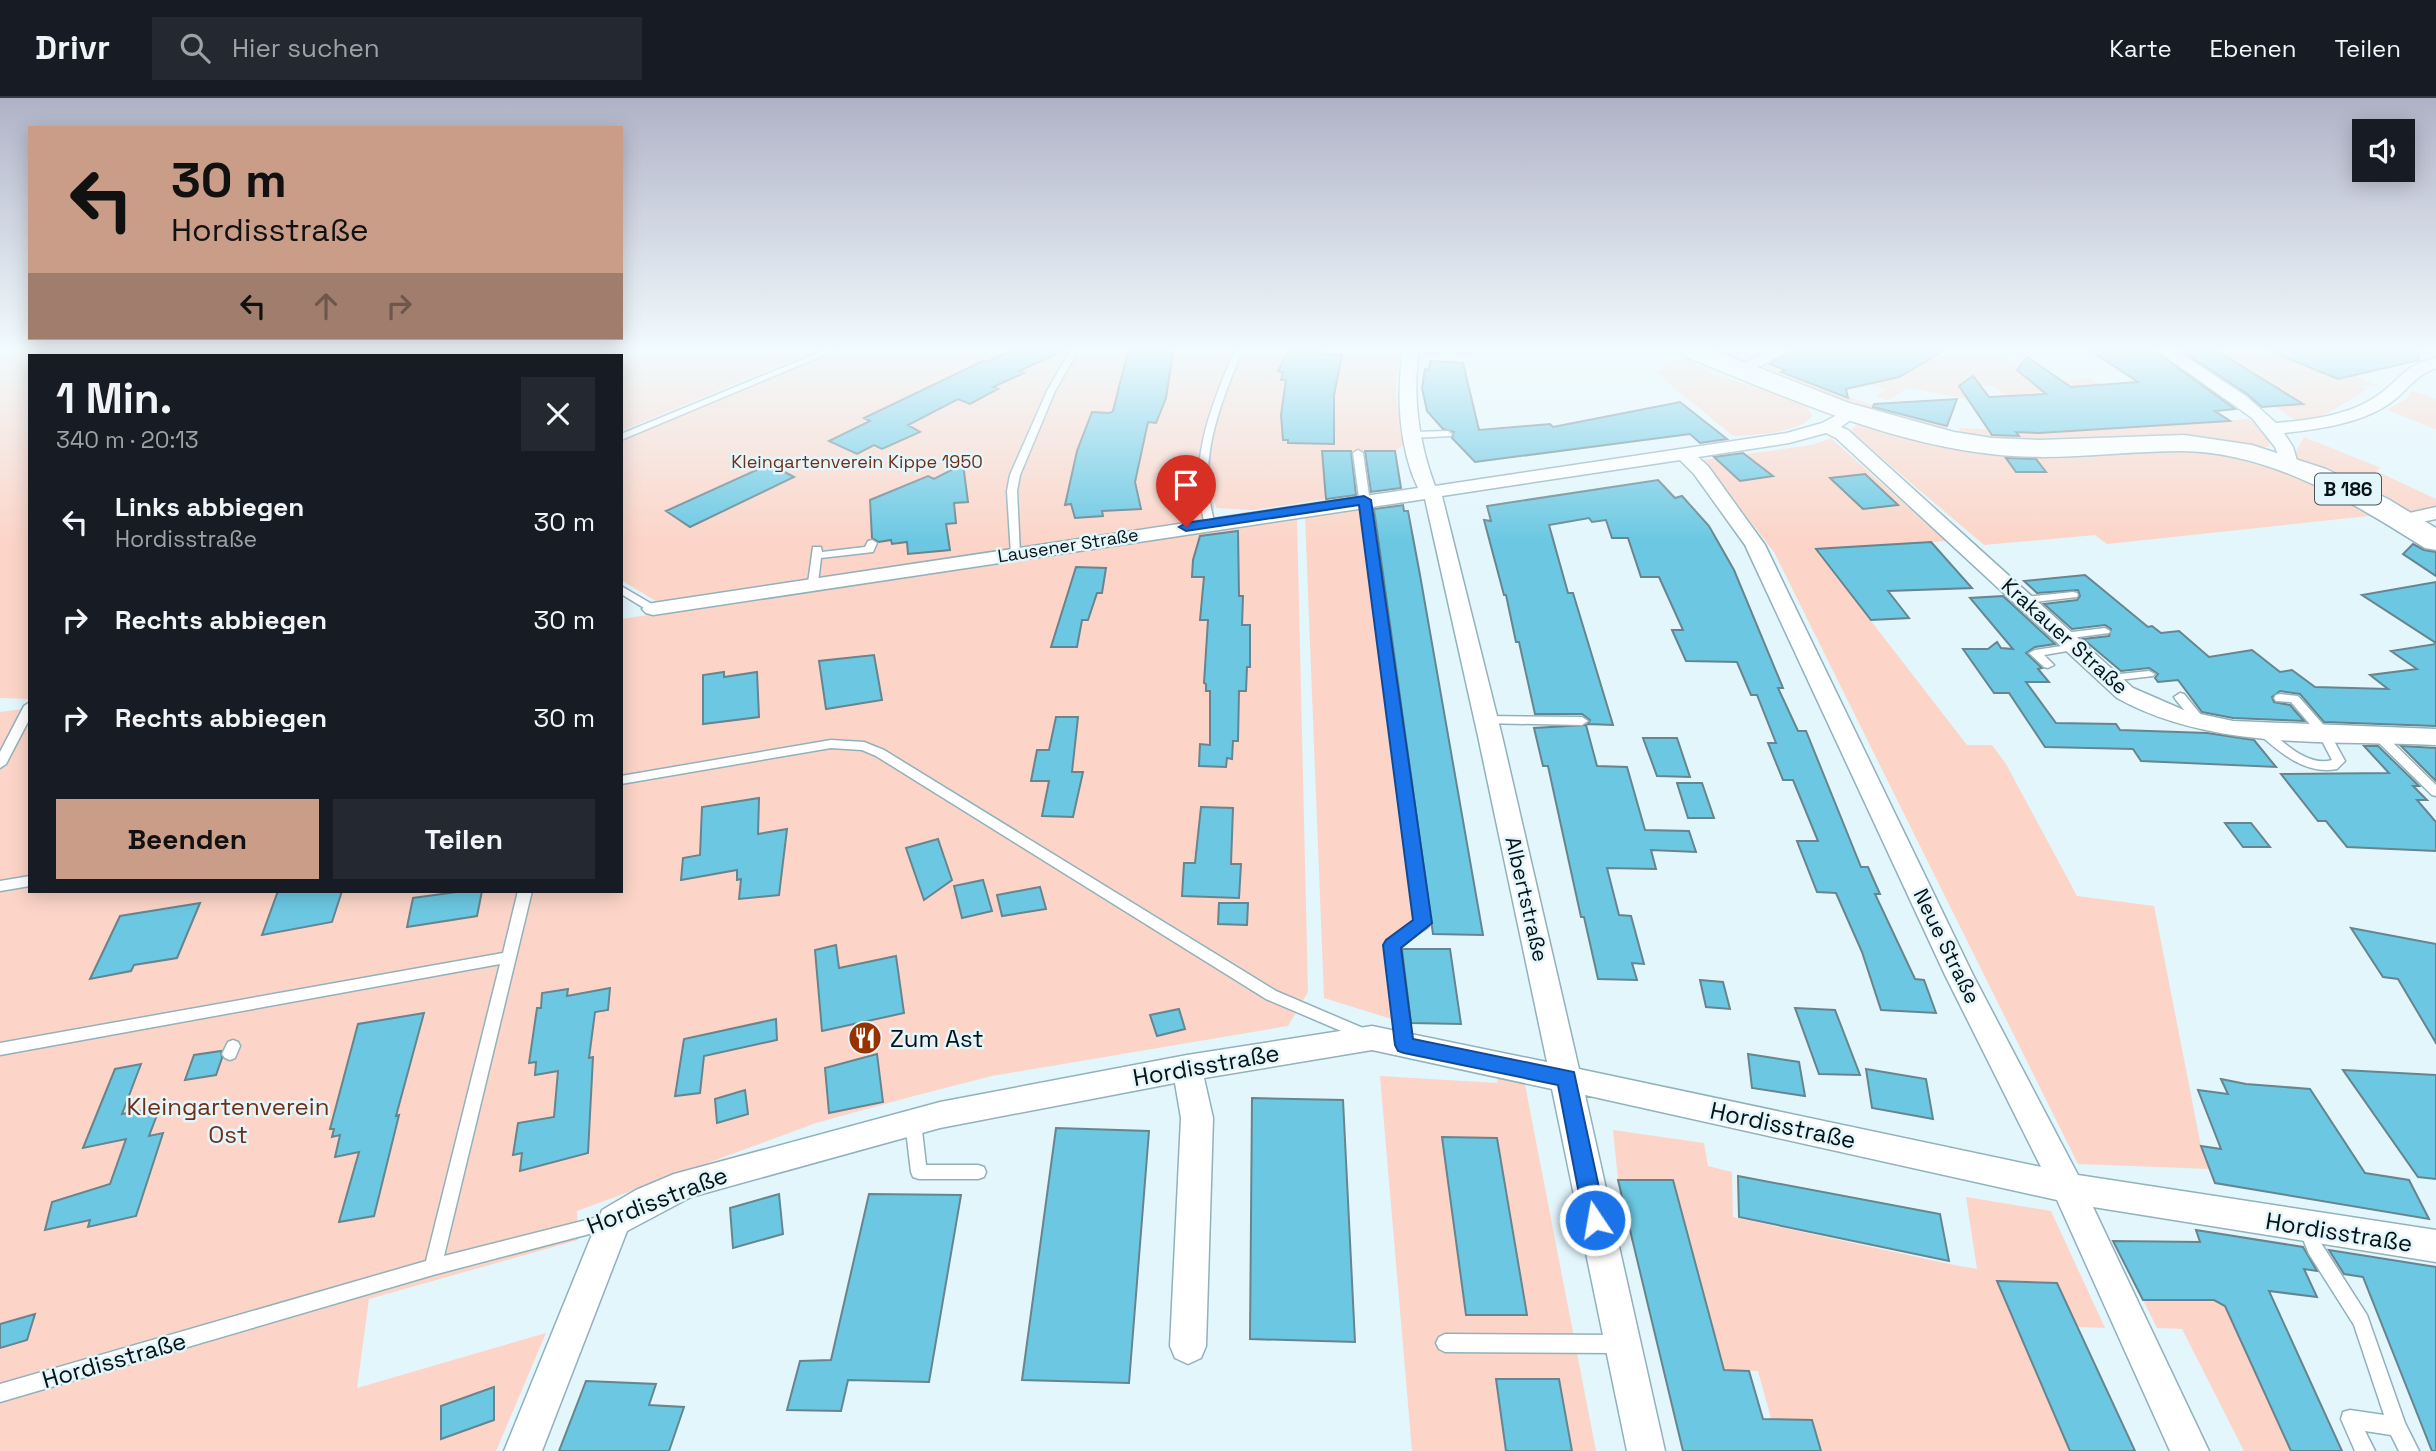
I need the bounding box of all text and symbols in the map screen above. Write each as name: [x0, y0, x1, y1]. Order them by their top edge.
search box: [152, 17, 642, 80]
text: Drivr: [35, 27, 110, 69]
icon: search: [176, 29, 214, 67]
text: Hier suchen: [232, 31, 380, 65]
text: Karte: [2109, 33, 2172, 64]
text: Ebenen: [2210, 33, 2296, 64]
text: Teilen: [2334, 33, 2401, 64]
map controls: [2352, 119, 2415, 182]
button: sound: [2352, 119, 2415, 182]
text: 30 m: [171, 149, 287, 211]
icon: left: [56, 154, 147, 245]
text: Hordisstraße: [171, 210, 369, 250]
icon: left: [234, 287, 272, 325]
icon: ahead: [307, 287, 345, 325]
icon: right: [380, 287, 418, 325]
text: 1 Min.: [56, 372, 172, 425]
button: close: [521, 377, 595, 451]
text: 340 m · 20:13: [56, 425, 199, 455]
park label: Kleingartenverein Kippe 1950: [731, 450, 983, 473]
pin: [1156, 455, 1216, 527]
icon: arrive: [1167, 466, 1205, 504]
road number: B 186: [2315, 474, 2381, 504]
text: Links abbiegen: [115, 490, 304, 524]
icon: left: [56, 503, 94, 541]
text: 30 m: [534, 505, 595, 539]
street label: Lausener Straße: [996, 523, 1140, 567]
text: Hordisstraße: [115, 524, 257, 554]
street label: Krakauer Straße: [1996, 572, 2134, 700]
icon: right: [56, 601, 94, 639]
text: Rechts abbiegen: [115, 603, 327, 637]
text: 30 m: [534, 603, 595, 637]
icon: right: [56, 699, 94, 737]
text: Rechts abbiegen: [115, 701, 327, 735]
text: 30 m: [534, 701, 595, 735]
button: Beenden: [56, 799, 319, 879]
button: Teilen: [333, 799, 595, 879]
street label: Albertstraße: [1499, 834, 1555, 964]
street label: Neue Straße: [1908, 884, 1986, 1008]
restaurant icon: Zum Ast: [846, 1019, 884, 1057]
place label: Zum Ast: [890, 1023, 983, 1054]
street label: Hordisstraße: [1130, 1037, 1282, 1093]
park label: Kleingartenverein Ost: [127, 1091, 329, 1150]
street label: Hordisstraße: [1707, 1094, 1859, 1156]
street label: Hordisstraße: [582, 1159, 732, 1241]
position arrow: [1558, 1183, 1632, 1257]
street label: Hordisstraße: [2263, 1205, 2415, 1259]
street label: Hordisstraße: [38, 1325, 190, 1395]

